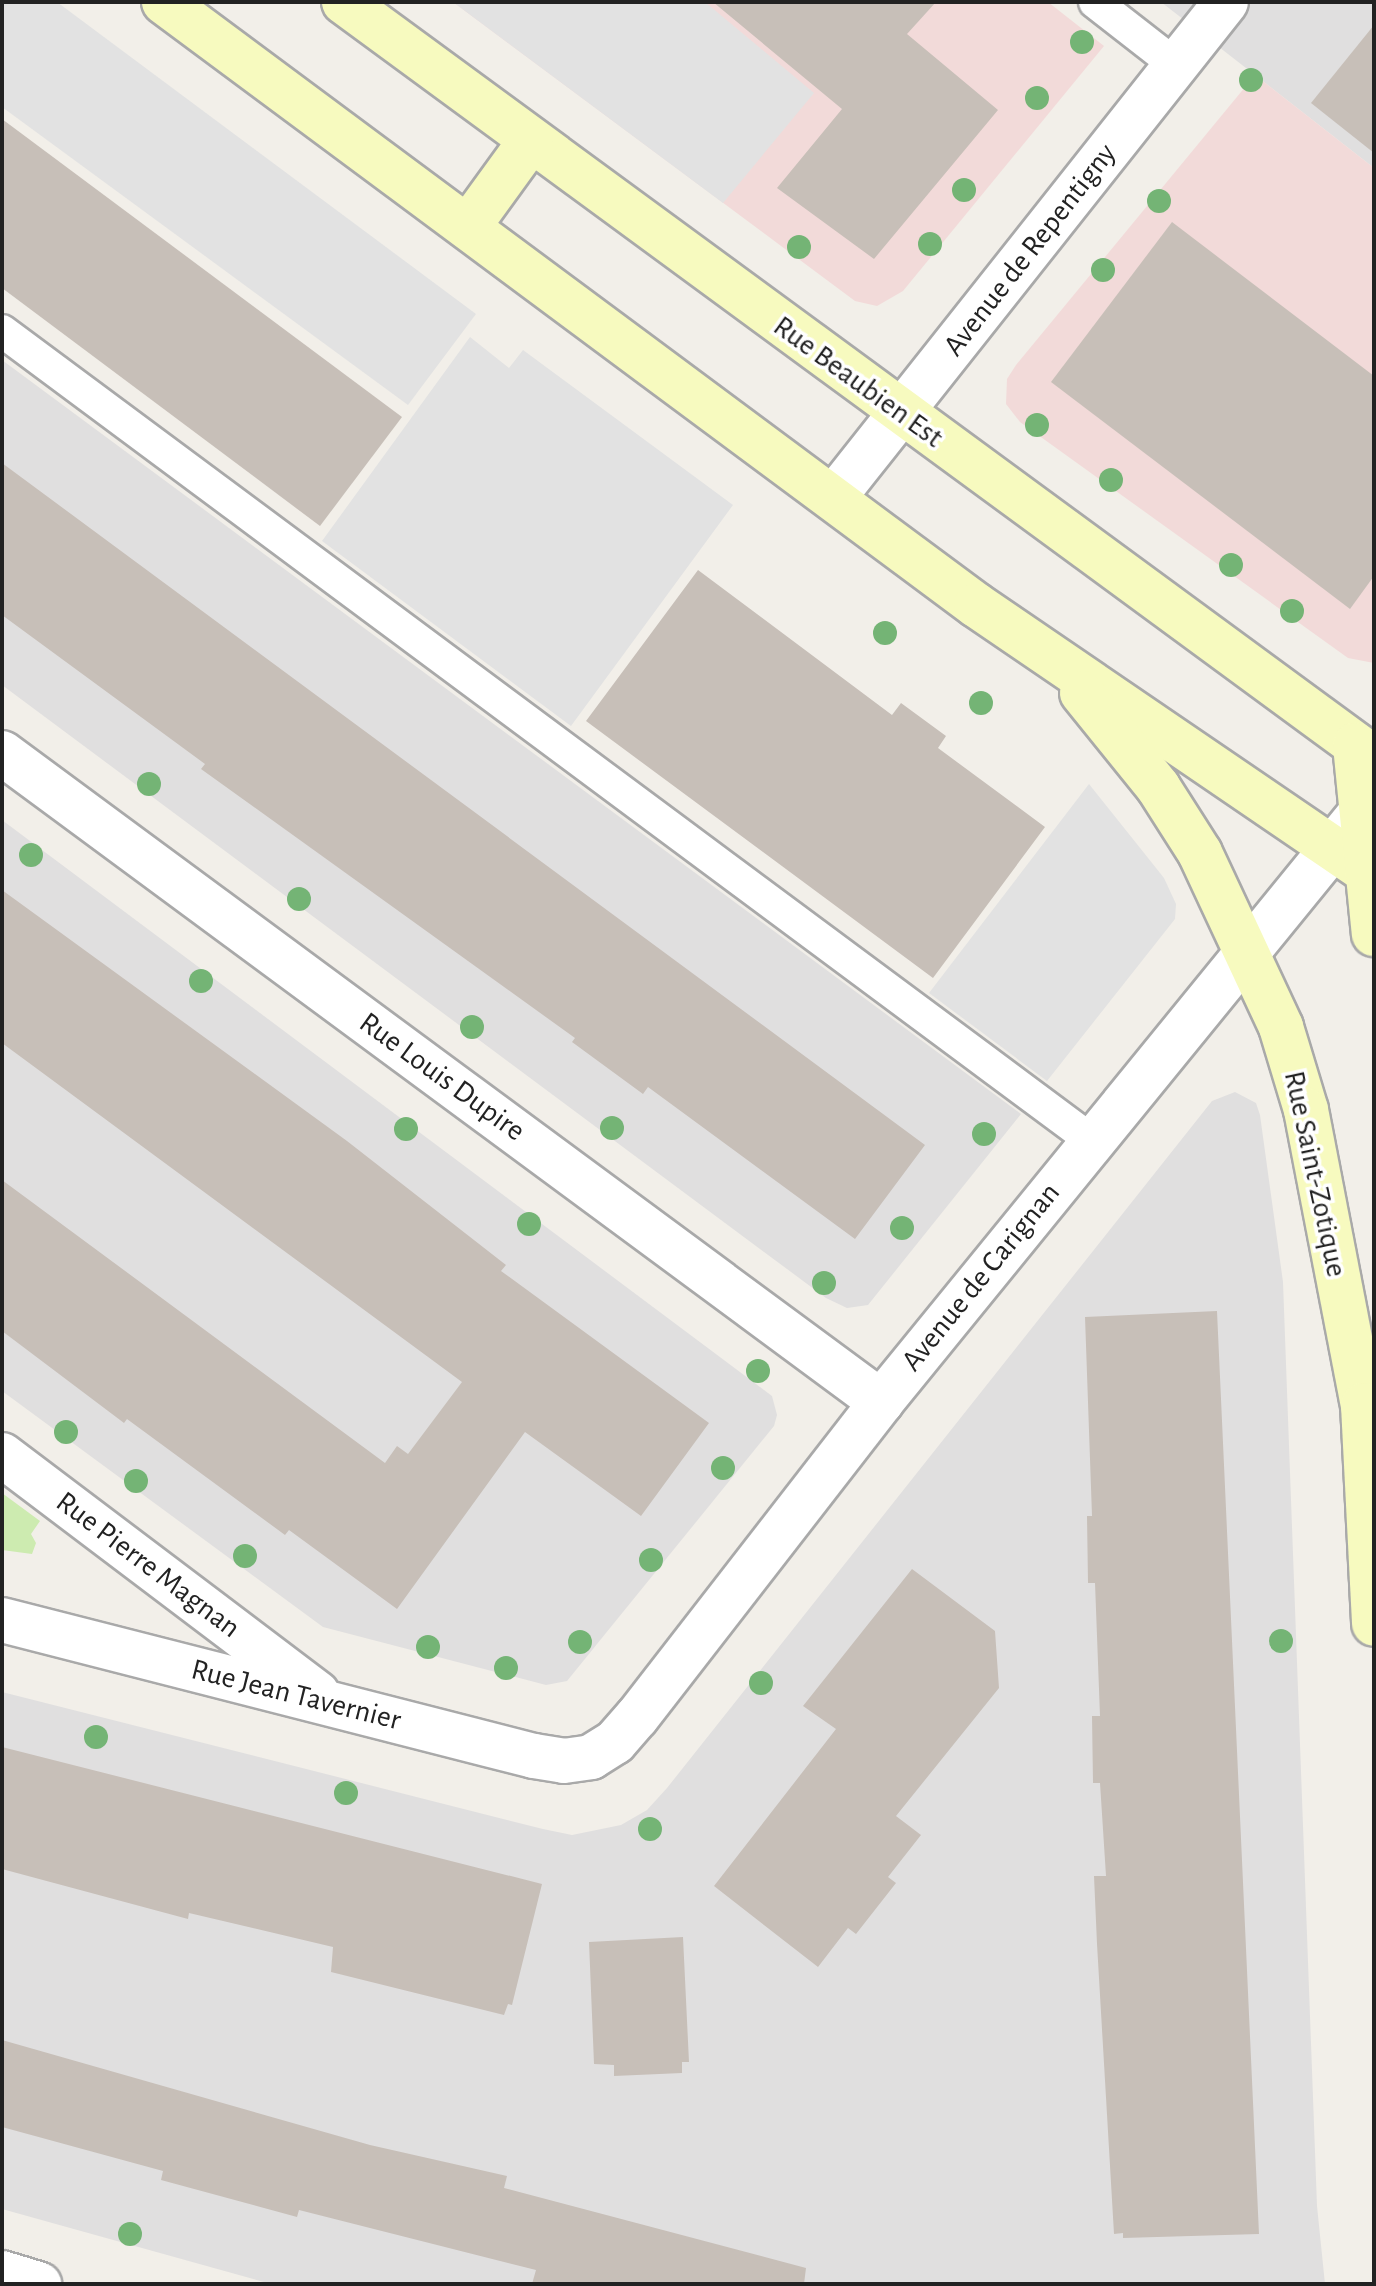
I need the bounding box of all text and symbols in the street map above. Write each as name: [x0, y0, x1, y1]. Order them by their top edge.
street label: Avenue de Repentigny: [936, 137, 1124, 363]
street label: Rue Beaubien Est: [766, 308, 950, 456]
street label: Rue Louis Dupire: [352, 1005, 532, 1149]
street label: Rue Saint-Zotique: [1276, 1068, 1354, 1280]
street label: Avenue de Carignan: [894, 1176, 1068, 1378]
street label: Rue Pierre Magnan: [49, 1484, 247, 1646]
street label: Rue Jean Tavernier: [187, 1652, 405, 1738]

